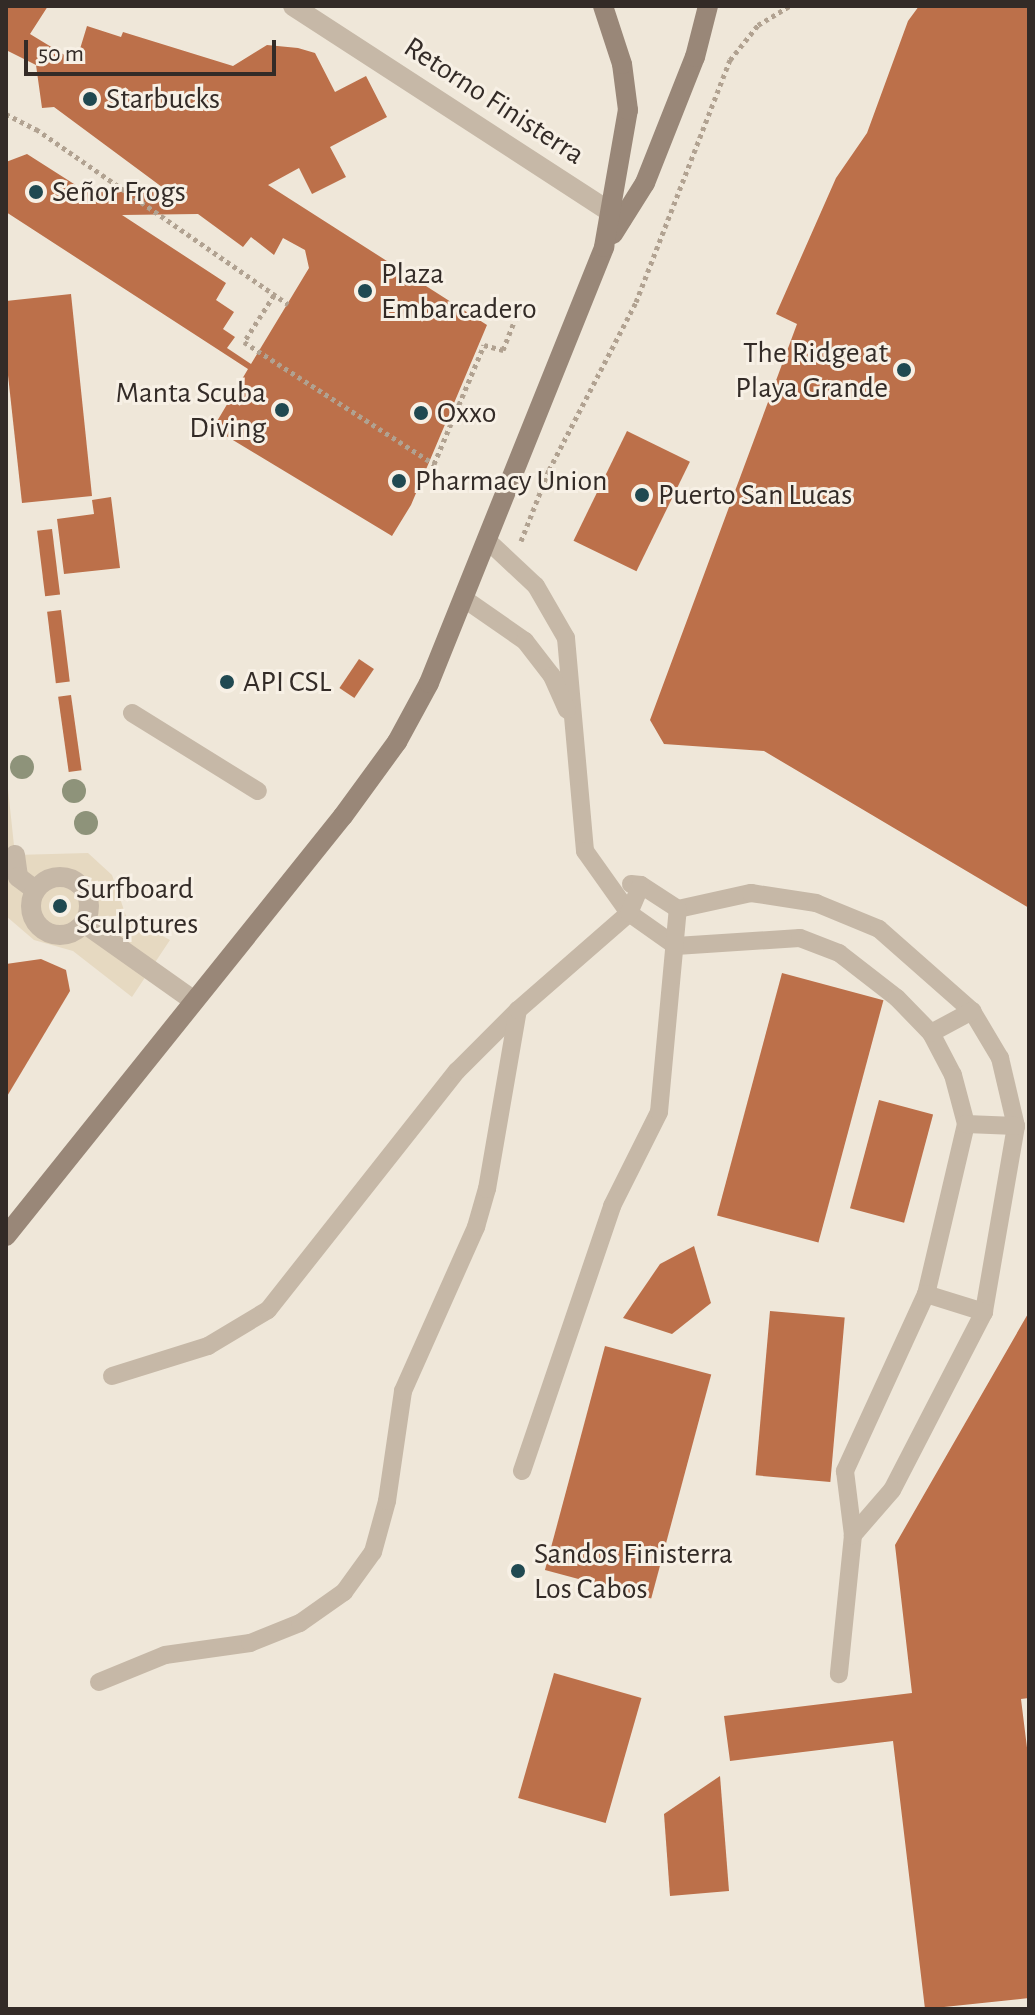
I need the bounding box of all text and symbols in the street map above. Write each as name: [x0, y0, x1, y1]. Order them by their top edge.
scale bar: [28, 24, 280, 74]
street label: Retorno Finisterra: [397, 29, 591, 173]
text: 50 m: [38, 42, 84, 66]
place label: Starbucks: [106, 81, 220, 117]
marker: Starbucks: [81, 90, 99, 108]
place label: Señor Frogs: [52, 174, 186, 210]
marker: Señor Frogs: [27, 183, 45, 201]
place label: Plaza Embarcadero: [381, 256, 537, 326]
marker: Plaza Embarcadero: [356, 282, 374, 300]
place label: The Ridge at Playa Grande: [735, 335, 888, 406]
marker: The Ridge at Playa Grande: [895, 361, 913, 379]
place label: Manta Scuba Diving: [116, 375, 266, 446]
place label: Oxxo: [437, 395, 496, 431]
marker: Manta Scuba Diving: [273, 401, 291, 419]
marker: Oxxo: [412, 404, 430, 422]
place label: Pharmacy Union: [415, 463, 607, 499]
marker: Pharmacy Union: [390, 472, 408, 490]
place label: Puerto San Lucas: [658, 477, 852, 513]
marker: Puerto San Lucas: [633, 486, 651, 504]
place label: API CSL: [243, 664, 331, 700]
marker: API CSL: [218, 673, 236, 691]
place label: Surfboard Sculptures: [76, 871, 198, 942]
marker: Surfboard Sculptures: [51, 897, 69, 915]
place label: Sandos Finisterra Los Cabos: [534, 1536, 733, 1606]
marker: Sandos Finisterra Los Cabos: [509, 1562, 527, 1580]

